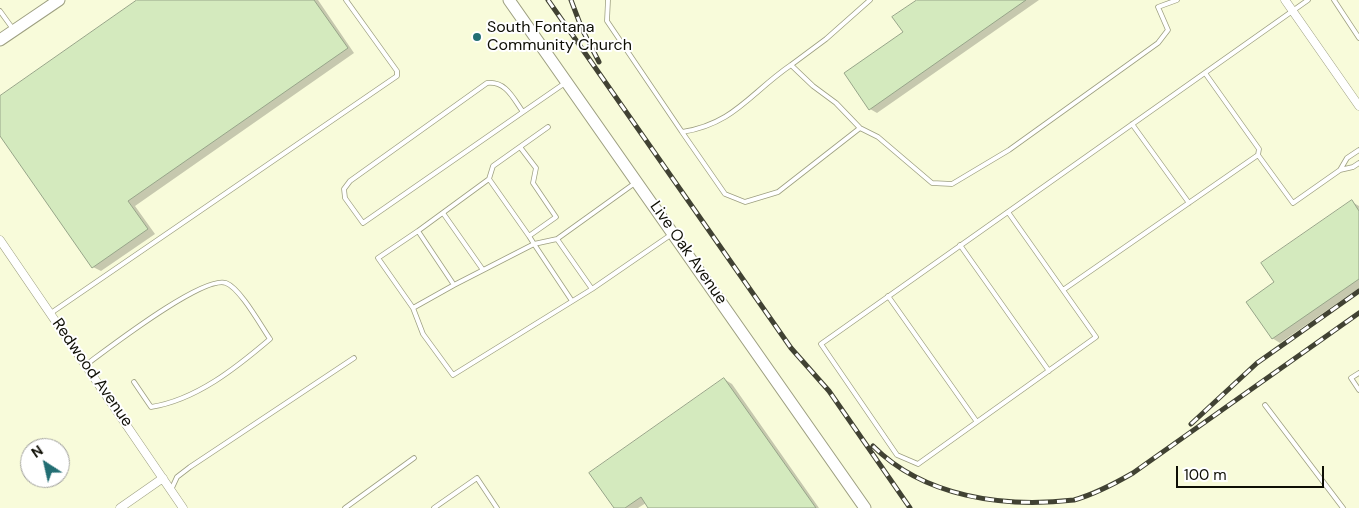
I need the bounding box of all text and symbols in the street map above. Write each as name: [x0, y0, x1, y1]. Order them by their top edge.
place label: South Fontana Community Church: [487, 18, 632, 56]
marker: South Fontana Community Church: [471, 31, 483, 43]
street label: Live Oak Avenue: [645, 198, 731, 308]
street label: Redwood Avenue: [48, 315, 136, 431]
north arrow: [20, 438, 70, 488]
text: N: [28, 441, 46, 462]
scale bar: [1179, 456, 1326, 488]
text: 100 m: [1184, 465, 1227, 485]

